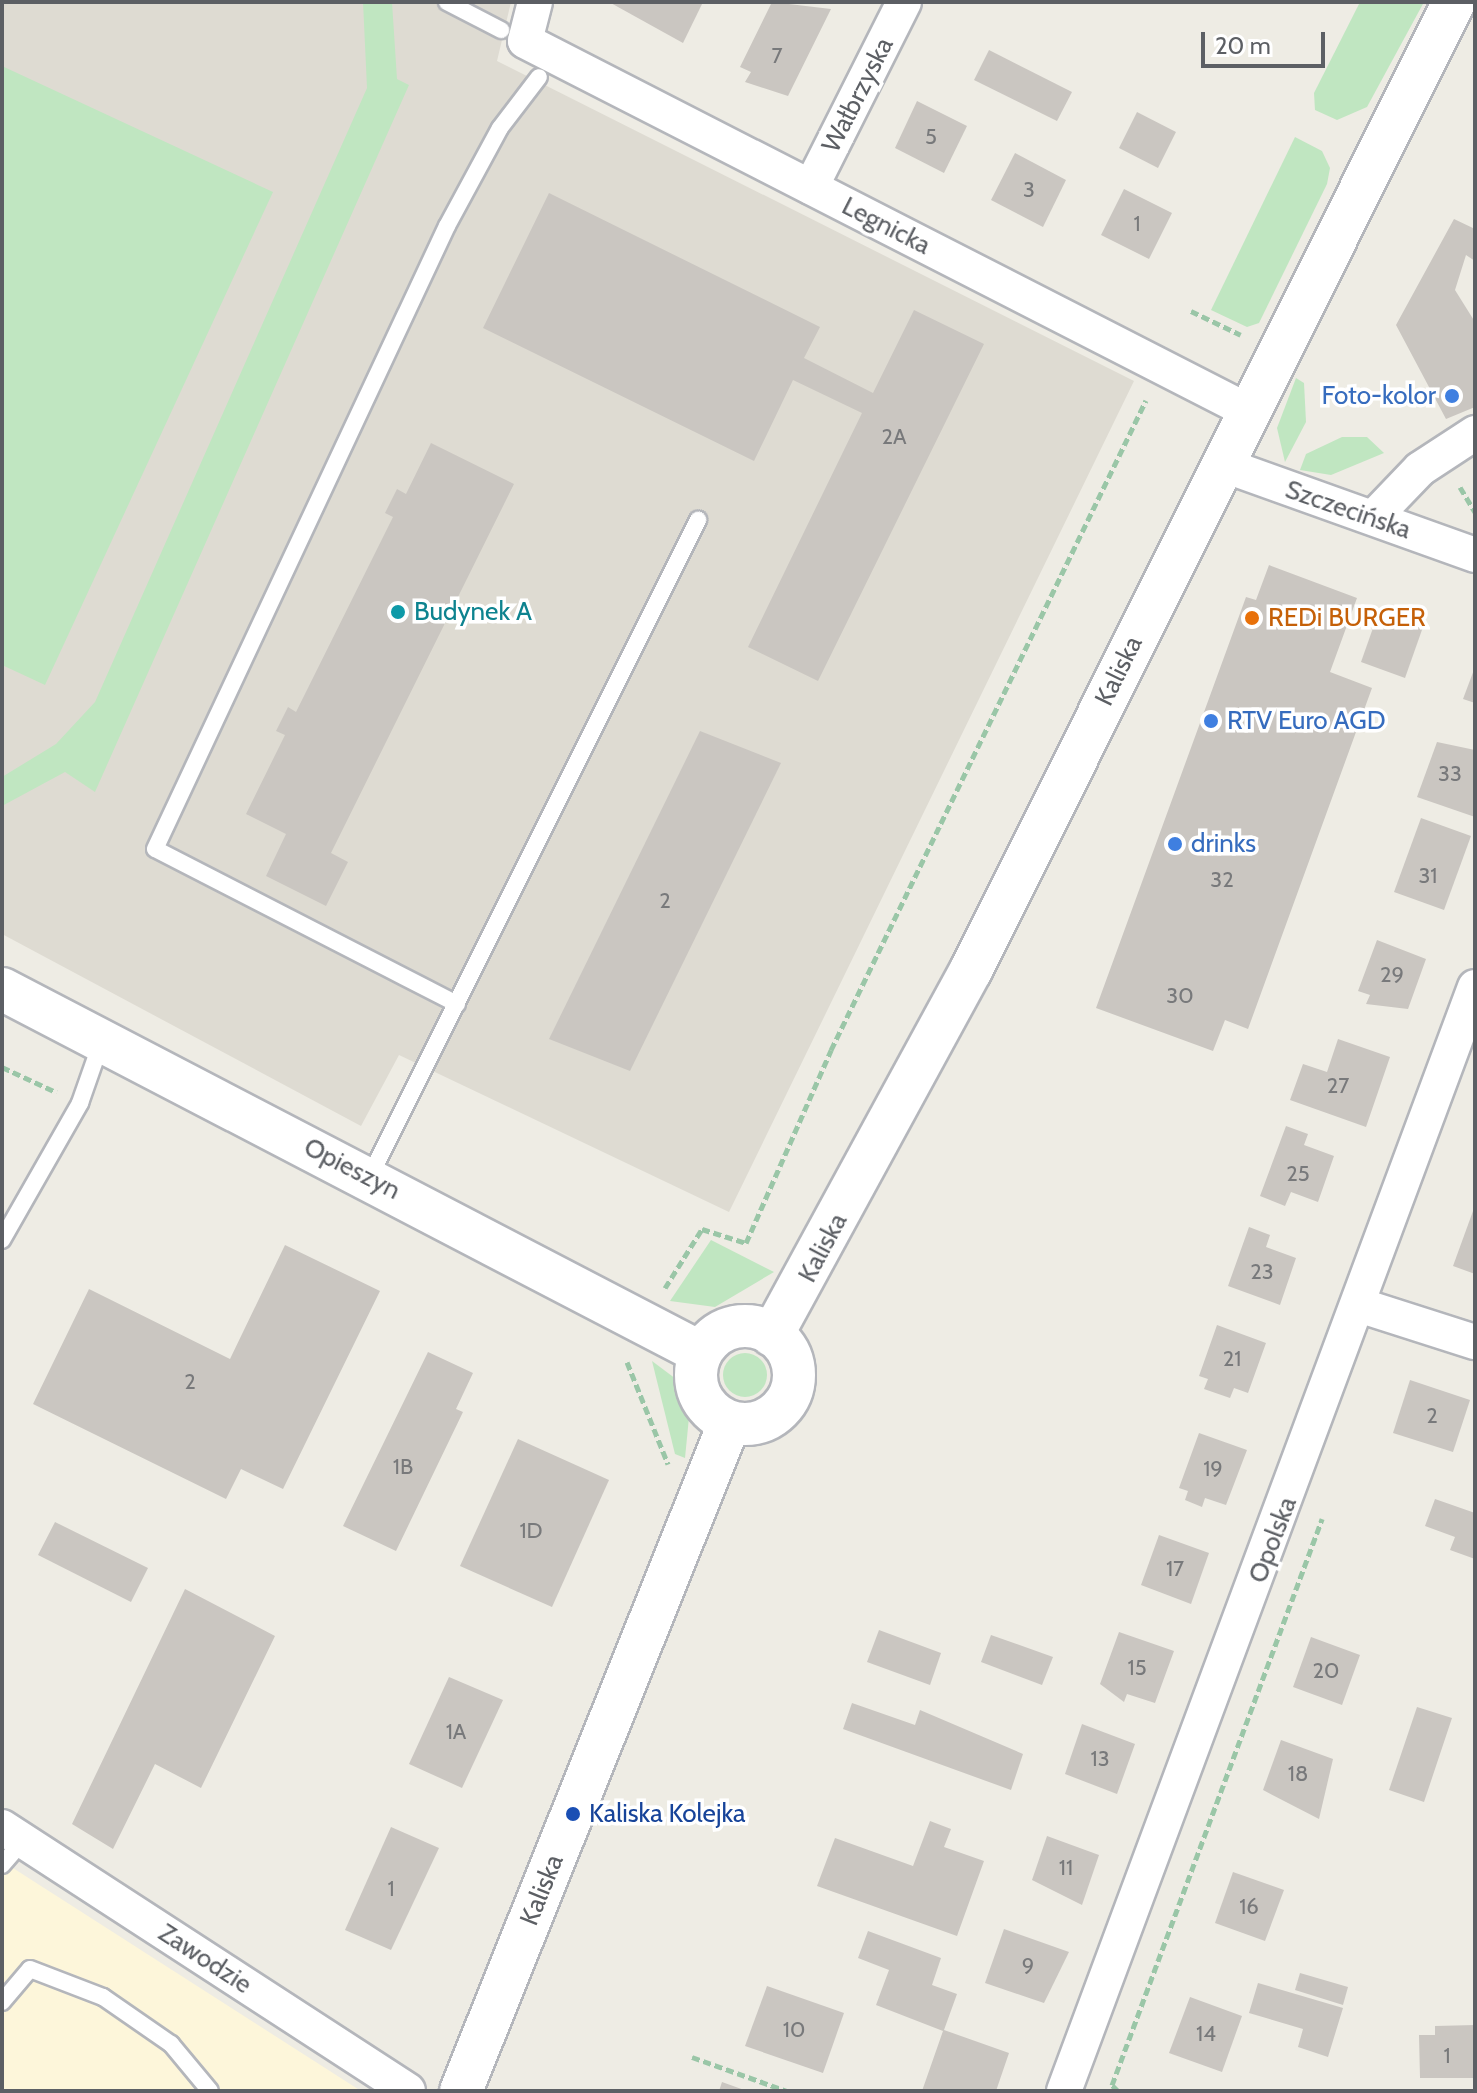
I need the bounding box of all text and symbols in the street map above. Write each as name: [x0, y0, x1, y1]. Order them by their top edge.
scale bar: [1205, 16, 1329, 66]
text: 20 m: [1215, 31, 1271, 60]
street label: Wałbrzyska: [816, 32, 900, 158]
house number: 7: [771, 43, 783, 69]
house number: 5: [925, 124, 937, 150]
house number: 3: [1023, 177, 1035, 203]
street label: Legnicka: [837, 191, 935, 261]
house number: 1: [1133, 211, 1141, 237]
place label: Foto-kolor: [1322, 380, 1436, 412]
marker: Foto-kolor: [1443, 387, 1461, 405]
house number: 2A: [881, 424, 907, 450]
street label: Szczecińska: [1281, 474, 1415, 546]
place label: Budynek A: [414, 596, 532, 628]
place label: REDi BURGER: [1268, 602, 1426, 634]
marker: Budynek A: [389, 603, 407, 621]
marker: REDi BURGER: [1243, 609, 1261, 627]
street label: Kaliska: [1089, 631, 1149, 711]
place label: RTV Euro AGD: [1227, 705, 1386, 737]
marker: RTV Euro AGD: [1202, 712, 1220, 730]
house number: 33: [1438, 761, 1462, 787]
place label: drinks: [1191, 828, 1256, 860]
marker: drinks: [1166, 835, 1184, 853]
house number: 31: [1418, 863, 1438, 889]
house number: 32: [1210, 867, 1234, 893]
house number: 2: [659, 888, 671, 914]
house number: 29: [1380, 962, 1404, 988]
house number: 30: [1166, 983, 1194, 1009]
house number: 27: [1327, 1073, 1349, 1099]
street label: Opieszyn: [299, 1132, 405, 1206]
house number: 25: [1286, 1161, 1310, 1187]
street label: Kaliska: [792, 1208, 854, 1288]
house number: 23: [1250, 1259, 1274, 1285]
house number: 21: [1223, 1346, 1241, 1372]
house number: 2: [184, 1369, 196, 1395]
house number: 2: [1426, 1403, 1438, 1429]
house number: 1B: [393, 1454, 413, 1480]
house number: 19: [1203, 1456, 1223, 1482]
street label: Opolska: [1242, 1493, 1304, 1587]
house number: 1D: [519, 1518, 543, 1544]
house number: 17: [1166, 1556, 1184, 1582]
house number: 15: [1127, 1655, 1147, 1681]
house number: 20: [1313, 1658, 1339, 1684]
house number: 1A: [446, 1719, 466, 1745]
house number: 13: [1090, 1746, 1110, 1772]
house number: 18: [1288, 1761, 1308, 1787]
place label: Kaliska Kolejka: [589, 1798, 745, 1830]
marker: Kaliska Kolejka: [564, 1805, 582, 1823]
street label: Kaliska: [514, 1850, 570, 1930]
house number: 11: [1059, 1855, 1073, 1881]
house number: 1: [387, 1876, 395, 1902]
house number: 16: [1239, 1894, 1259, 1920]
street label: Zawodzie: [153, 1917, 257, 2001]
house number: 9: [1022, 1953, 1034, 1979]
house number: 10: [783, 2017, 805, 2043]
house number: 14: [1196, 2021, 1216, 2047]
house number: 1: [1443, 2043, 1451, 2069]

